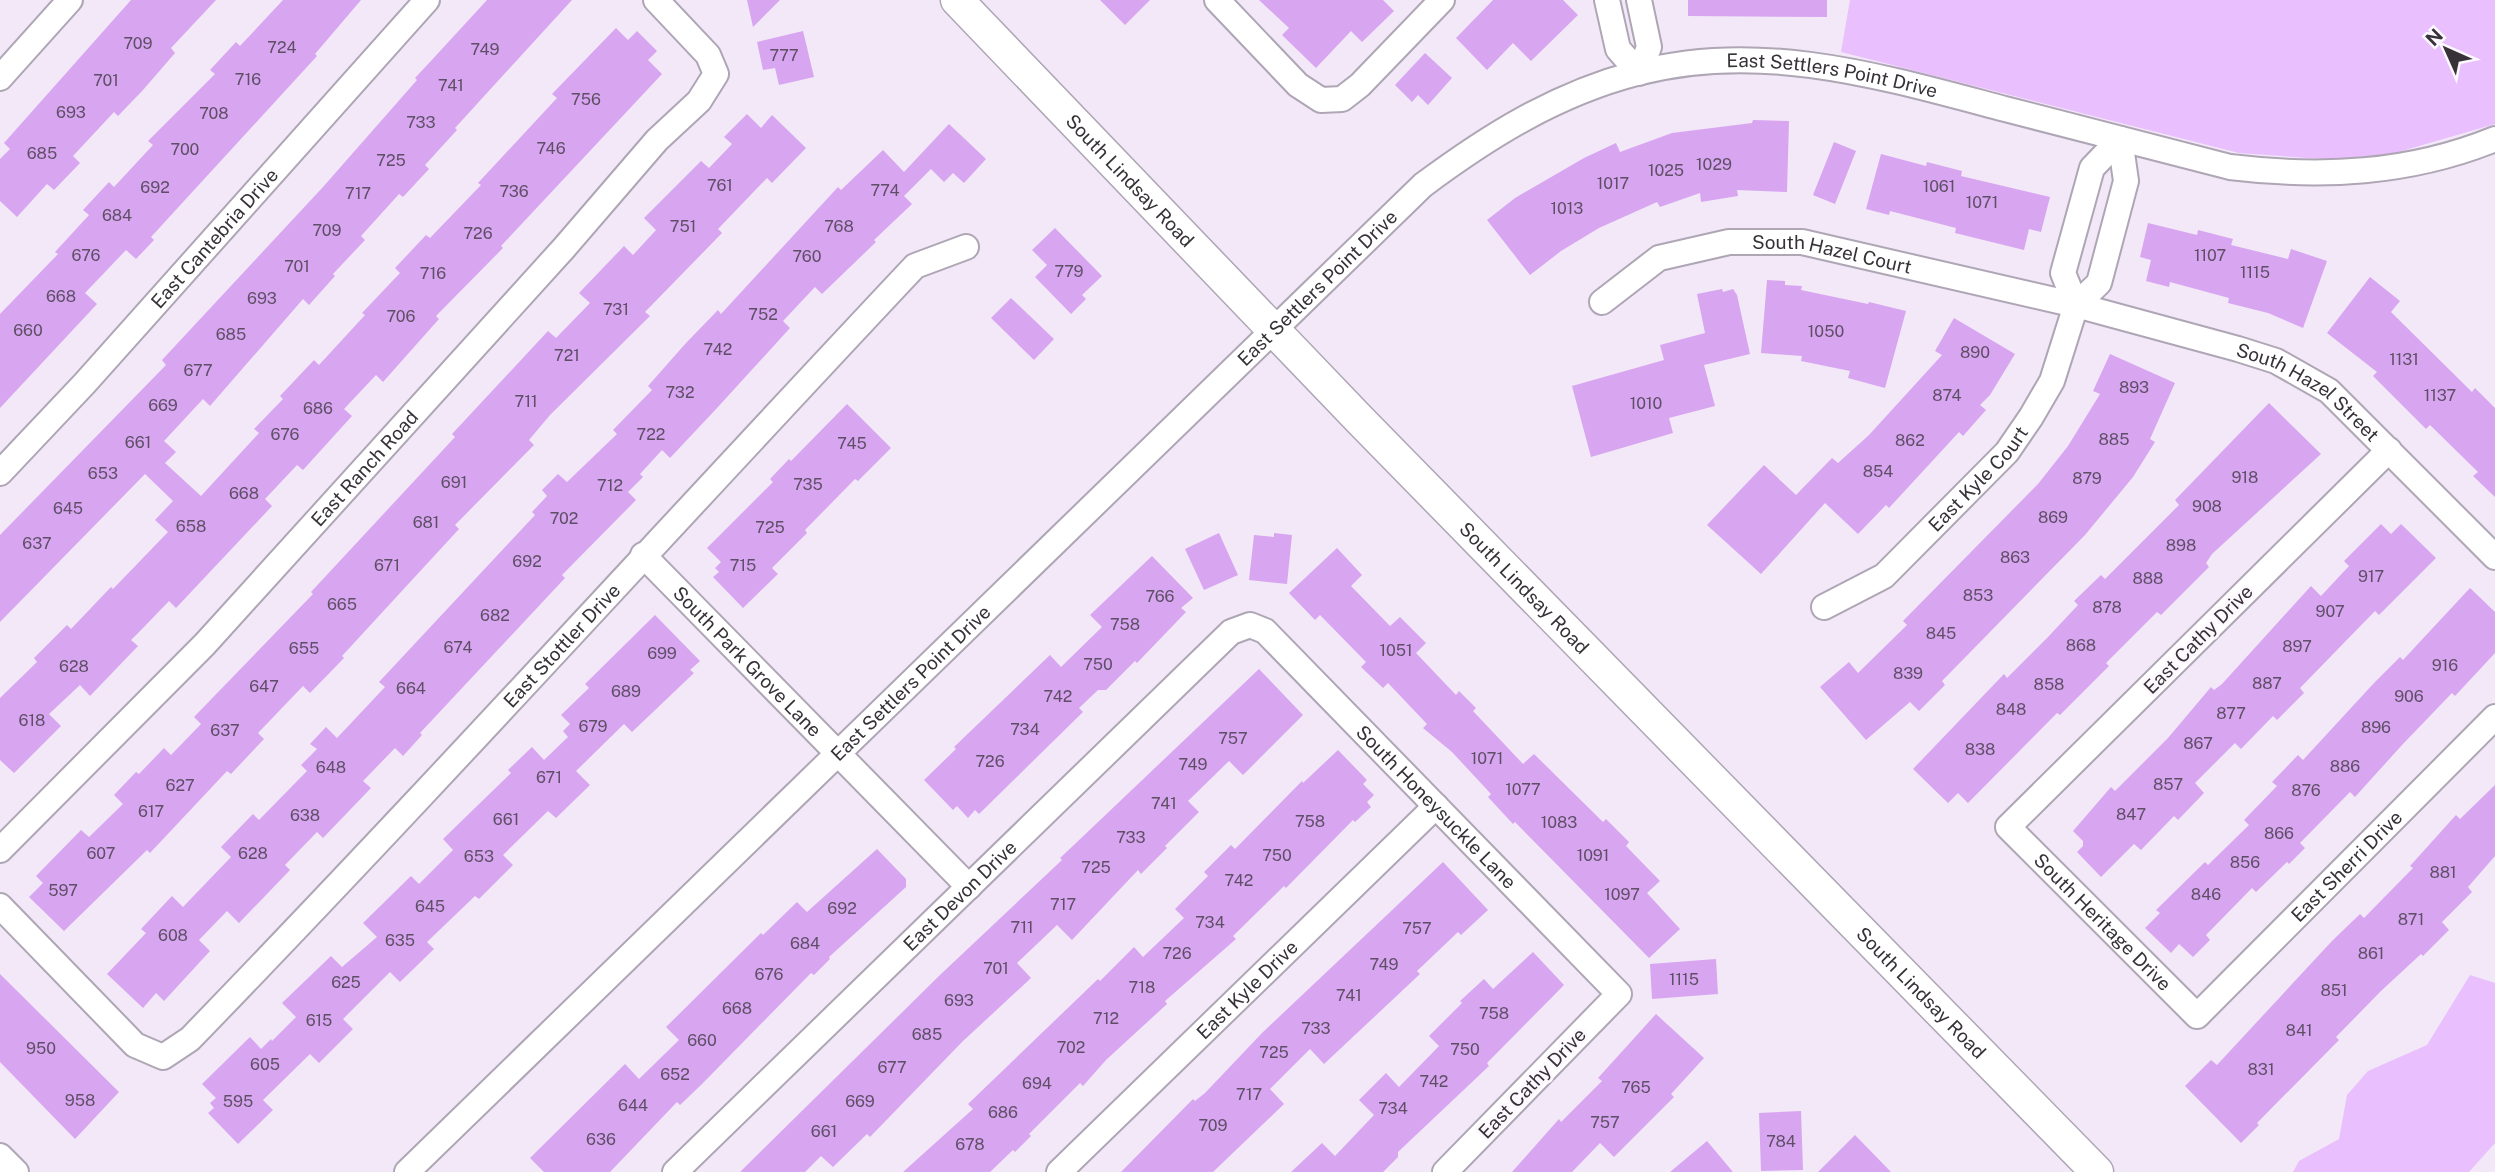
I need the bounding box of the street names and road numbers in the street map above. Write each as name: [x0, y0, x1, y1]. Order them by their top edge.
street label: East Settlers Point Drive: [1726, 49, 1940, 102]
street label: South Lindsay Road: [1061, 110, 1199, 251]
street label: East Cantebria Drive: [146, 164, 282, 312]
street label: East Settlers Point Drive: [1233, 205, 1402, 370]
street label: South Hazel Court: [1752, 231, 1914, 278]
street label: South Hazel Street: [2234, 338, 2384, 446]
street label: East Ranch Road: [306, 406, 422, 531]
street label: East Kyle Court: [1924, 422, 2032, 536]
street label: South Lindsay Road: [1455, 518, 1594, 658]
street label: East Stottler Drive: [499, 579, 624, 712]
street label: East Cathy Drive: [2139, 580, 2257, 698]
street label: South Park Grove Lane: [669, 582, 826, 741]
street label: East Settlers Point Drive: [826, 601, 995, 765]
street label: South Honeysuckle Lane: [1352, 721, 1521, 893]
street label: East Sherri Drive: [2287, 806, 2406, 926]
street label: East Devon Drive: [899, 836, 1021, 955]
street label: South Heritage Drive: [2030, 849, 2176, 995]
street label: South Lindsay Road: [1852, 922, 1990, 1063]
street label: East Kyle Drive: [1192, 936, 1302, 1043]
street label: East Cathy Drive: [1474, 1023, 1590, 1143]

